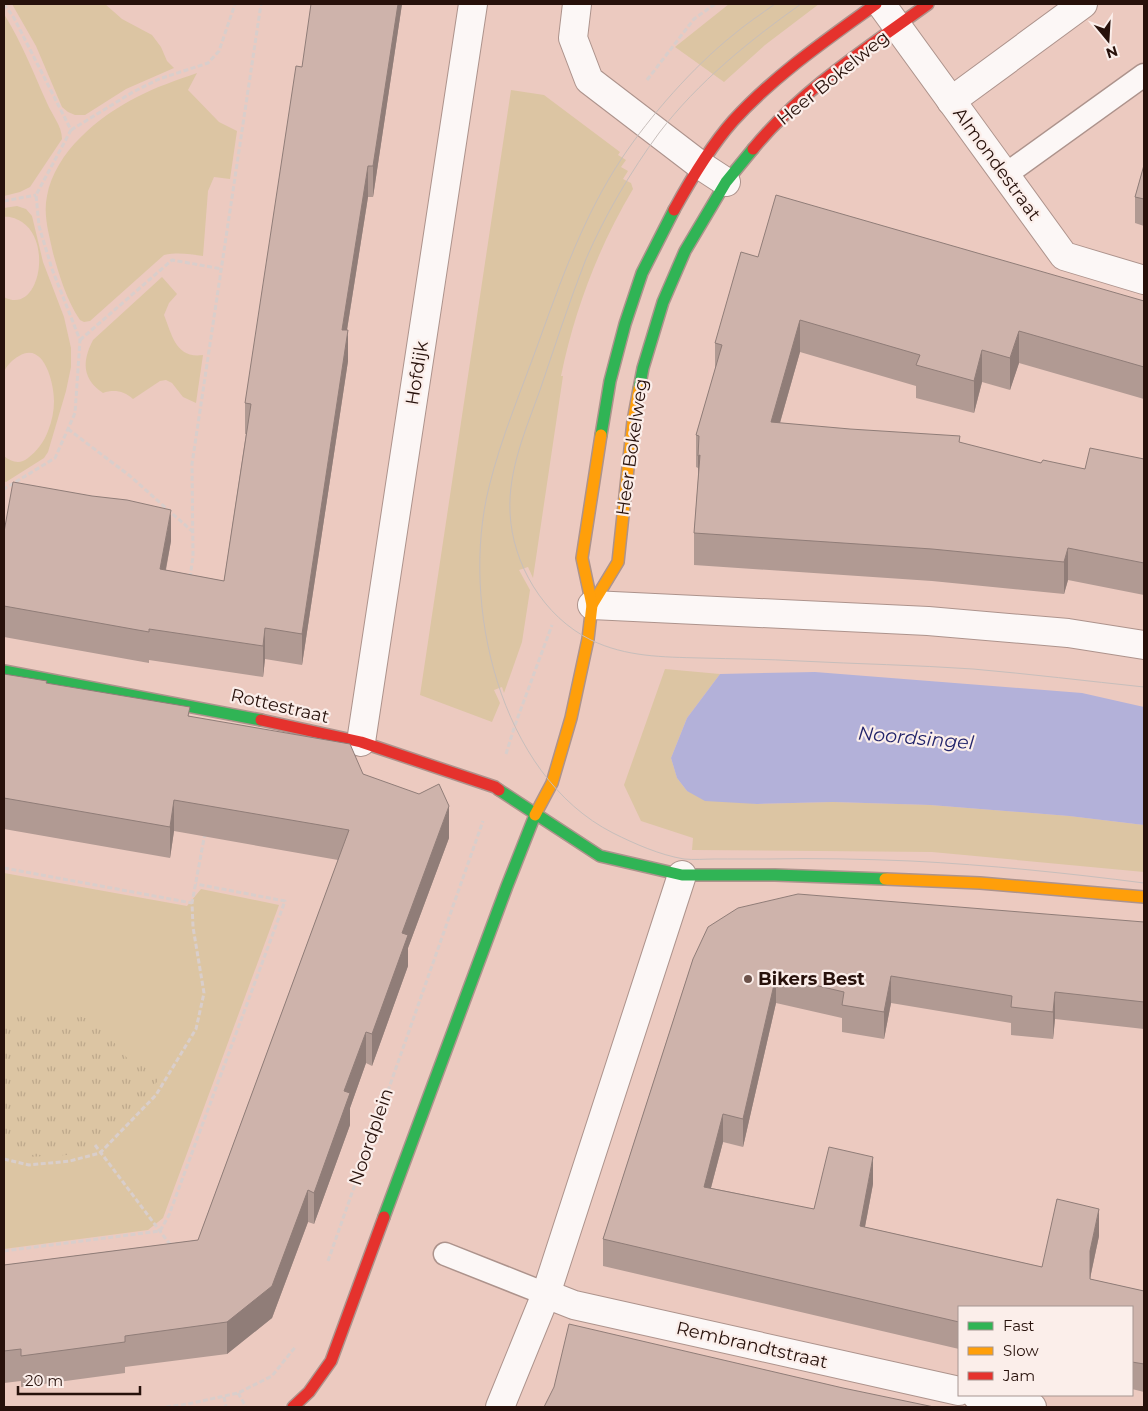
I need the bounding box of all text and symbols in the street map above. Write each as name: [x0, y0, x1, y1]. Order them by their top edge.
north arrow: [1083, 15, 1133, 65]
street label: Heer Bokelweg: [772, 26, 894, 130]
text: N: [1104, 42, 1120, 63]
street label: Almondestraat: [949, 103, 1045, 225]
street label: Hofdijk: [401, 339, 433, 407]
street label: Heer Bokelweg: [612, 377, 652, 517]
street label: Rottestraat: [229, 684, 331, 728]
water label: Noordsingel: [857, 721, 976, 755]
place label: Bikers Best: [758, 968, 865, 990]
marker: Bikers Best: [742, 973, 754, 985]
street label: Noordplein: [344, 1086, 398, 1188]
legend: [958, 1306, 1133, 1396]
text: Fast: [1003, 1316, 1034, 1335]
street label: Rembrandtstraat: [674, 1317, 830, 1373]
text: Slow: [1003, 1341, 1039, 1360]
scale bar: [18, 1364, 140, 1396]
text: Jam: [1002, 1366, 1035, 1385]
text: 20 m: [25, 1371, 63, 1390]

